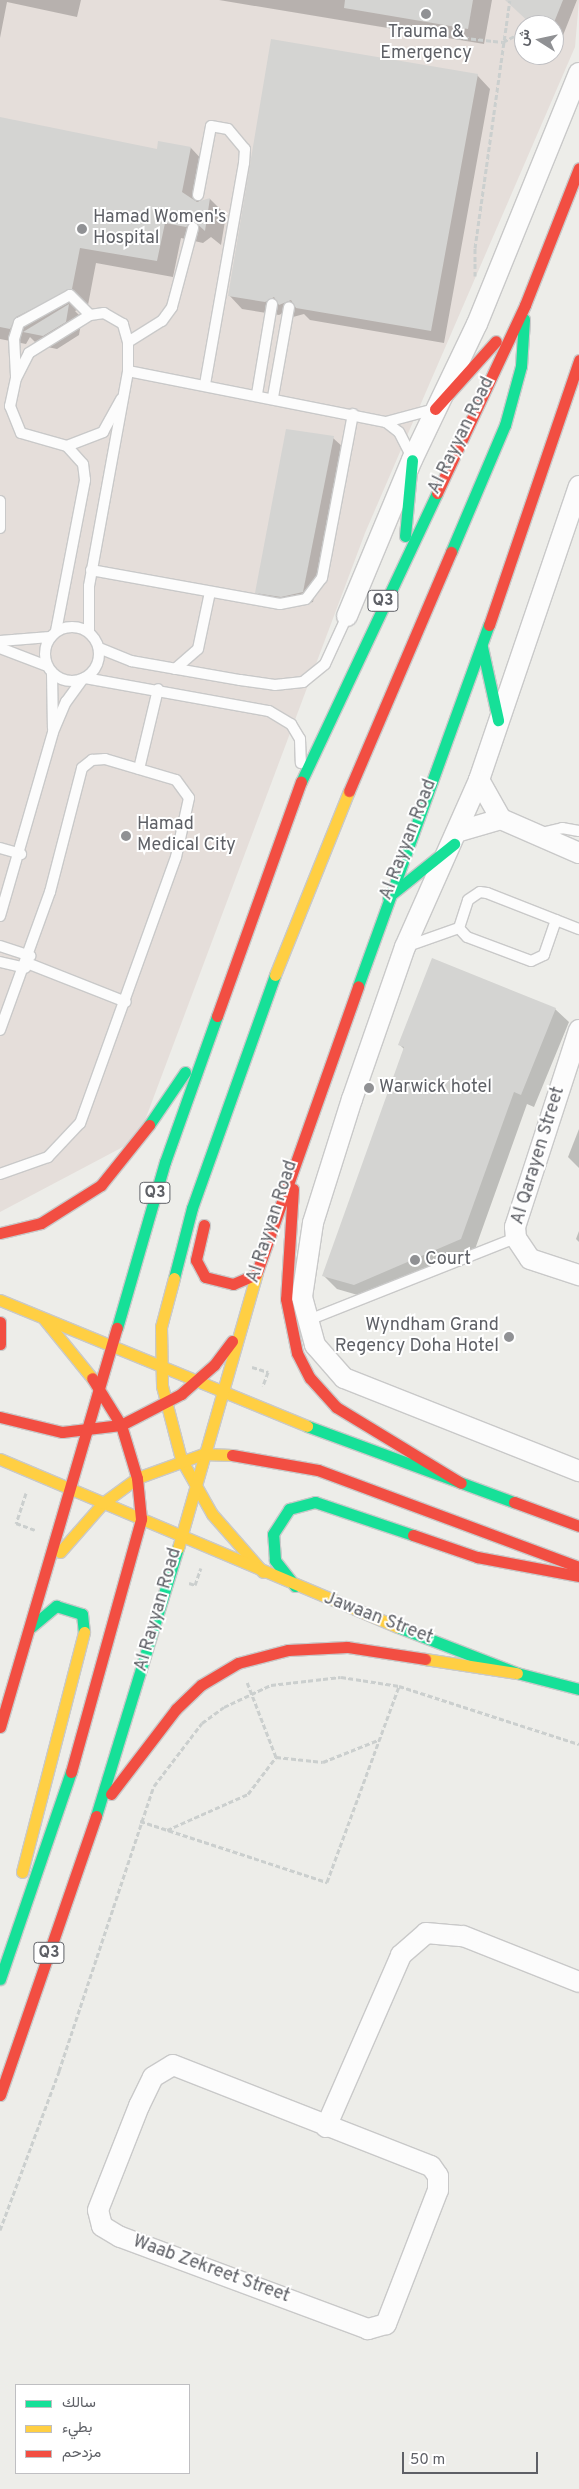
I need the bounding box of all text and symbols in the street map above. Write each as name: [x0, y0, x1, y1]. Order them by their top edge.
marker: Trauma & Emergency: [419, 7, 433, 21]
north arrow: [514, 15, 564, 65]
place label: Trauma & Emergency: [380, 23, 472, 66]
text: ش: [515, 28, 535, 47]
place label: Hamad Women's Hospital: [93, 208, 227, 250]
marker: Hamad Women's Hospital: [75, 222, 89, 236]
street label: Al Rayyan Road: [424, 374, 500, 498]
road number: Q3: [367, 588, 399, 614]
street label: Al Rayyan Road: [376, 777, 442, 903]
place label: Hamad Medical City: [137, 815, 236, 858]
marker: Hamad Medical City: [119, 829, 133, 843]
place label: Warwick hotel: [379, 1077, 492, 1099]
marker: Warwick hotel: [363, 1082, 375, 1094]
street label: Al Qarayen Street: [508, 1084, 570, 1228]
street label: Al Rayyan Road: [243, 1158, 303, 1286]
road number: Q3: [139, 1180, 171, 1206]
place label: Court: [425, 1249, 471, 1271]
marker: Court: [409, 1254, 421, 1266]
place label: Wyndham Grand Regency Doha Hotel: [335, 1316, 499, 1358]
marker: Wyndham Grand Regency Doha Hotel: [503, 1331, 515, 1343]
street label: Al Rayyan Road: [131, 1546, 187, 1674]
street label: Jawaan Street: [320, 1588, 436, 1650]
road number: Q3: [33, 1940, 65, 1966]
street label: Waab Zekreet Street: [130, 2232, 292, 2308]
legend: [15, 2384, 190, 2474]
text: سالك: [62, 2394, 96, 2413]
text: بطيء: [62, 2419, 92, 2438]
scale bar: [404, 2442, 540, 2474]
text: مزدحم: [62, 2444, 101, 2463]
text: 50 m: [410, 2451, 445, 2470]

